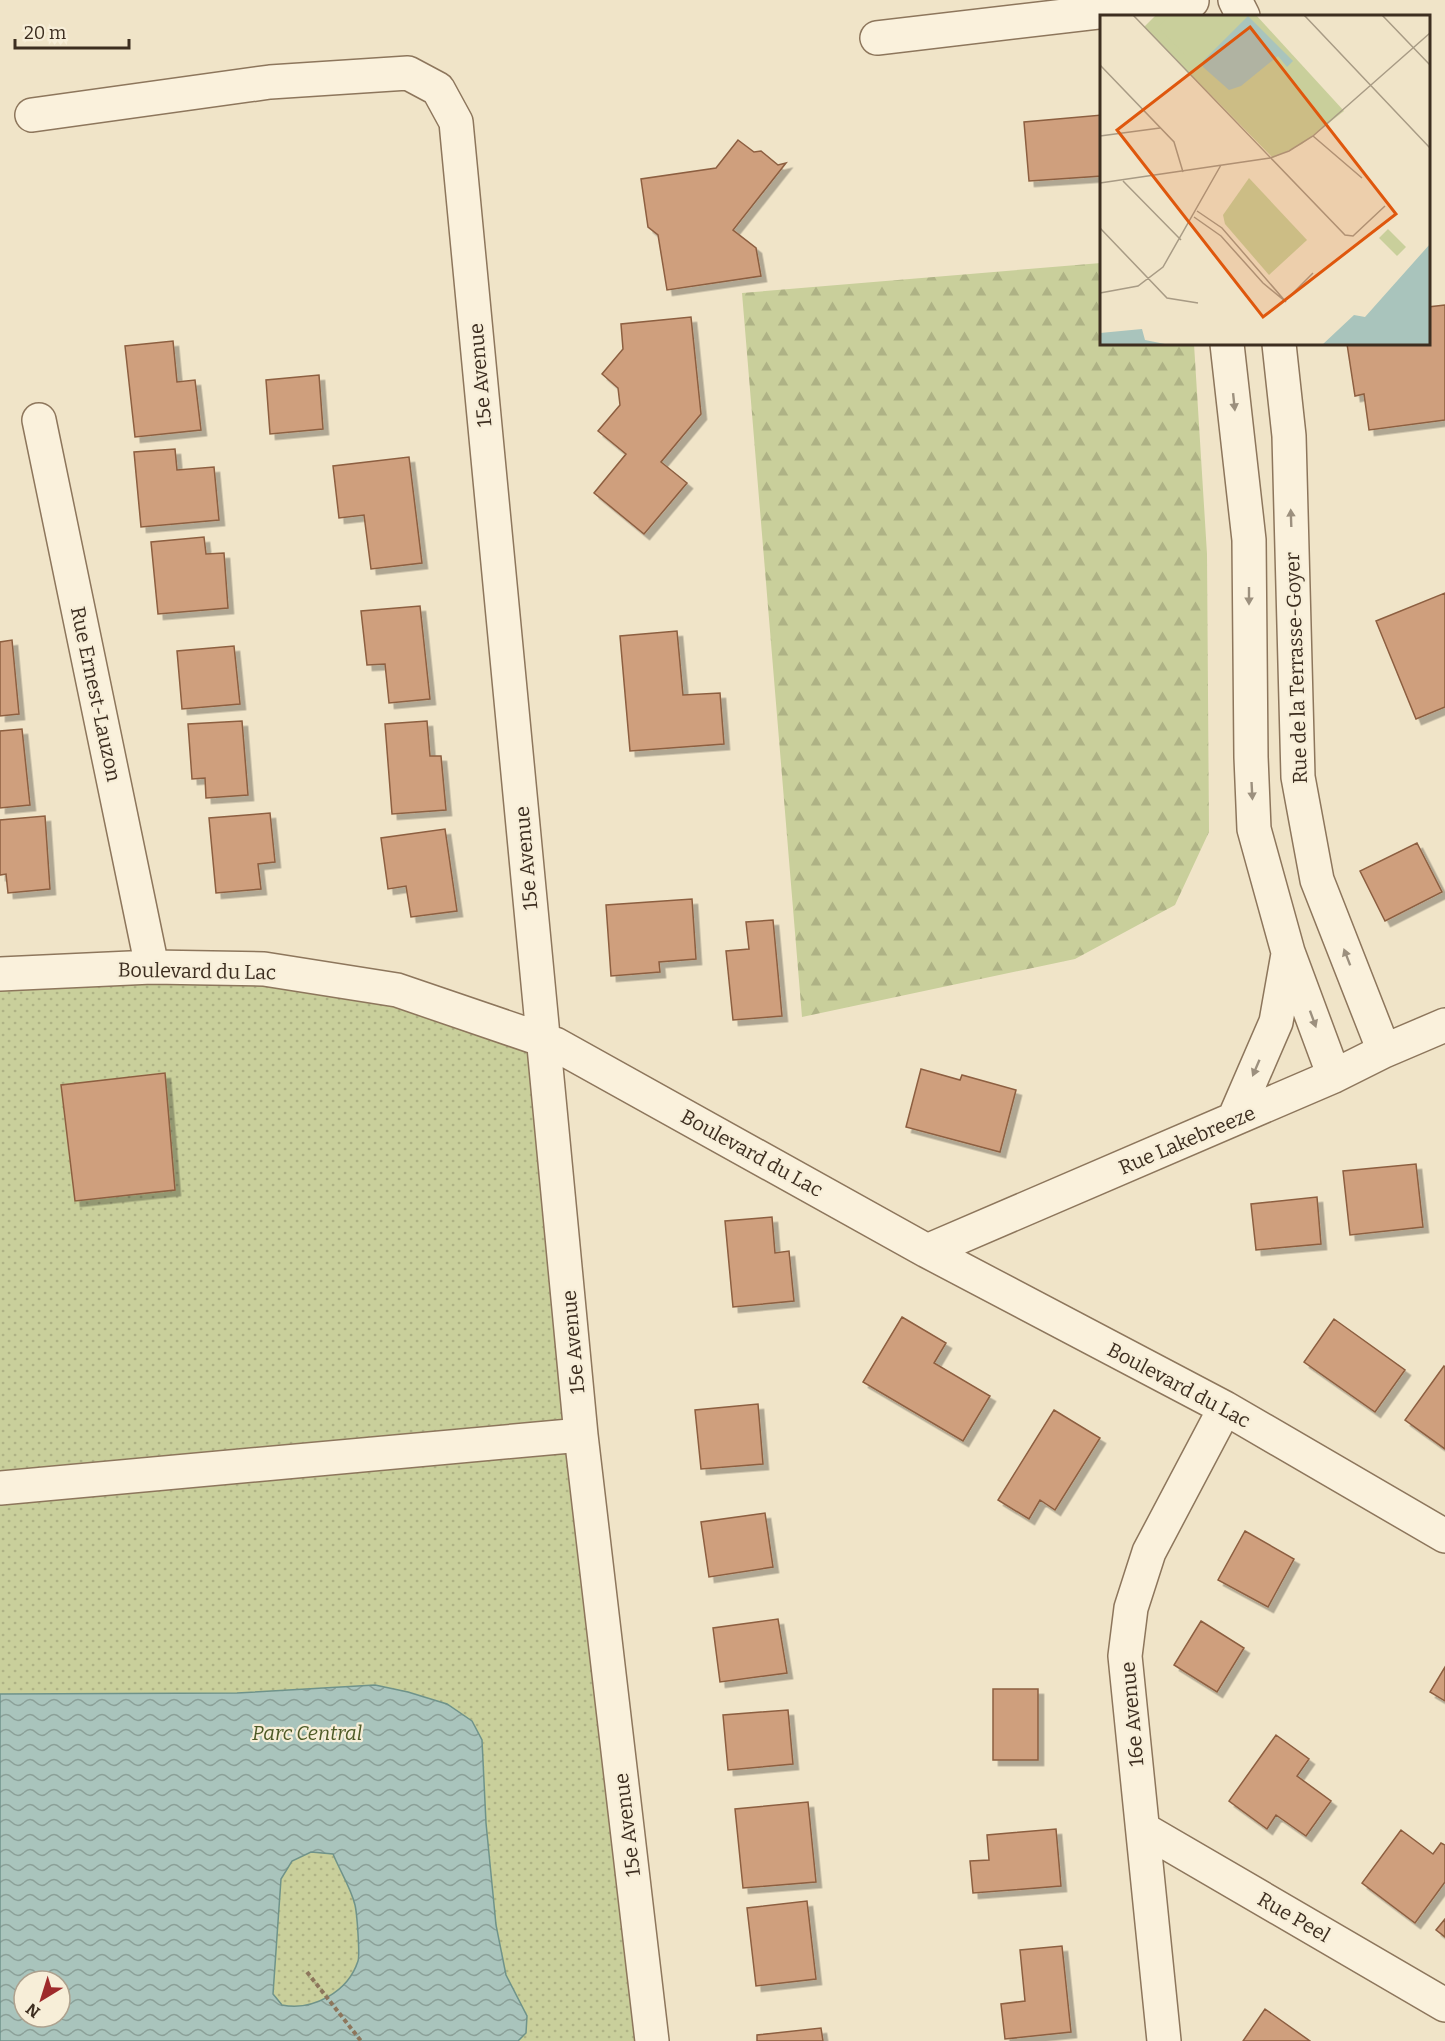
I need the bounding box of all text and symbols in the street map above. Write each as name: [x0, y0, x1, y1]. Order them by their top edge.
scale bar: [15, 12, 129, 50]
inset map: [1100, 15, 1430, 345]
text: 20 m: [24, 22, 66, 44]
street label: 15e Avenue: [464, 322, 496, 428]
one-way arrow: [1229, 392, 1238, 411]
one-way arrow: [1286, 508, 1296, 527]
street label: Rue de la Terrasse-Goyer: [1280, 552, 1312, 784]
one-way arrow: [1245, 586, 1254, 605]
street label: Rue Ernest-Lauzon: [66, 604, 126, 784]
one-way arrow: [1248, 781, 1257, 800]
street label: 15e Avenue: [510, 805, 542, 911]
one-way arrow: [1342, 948, 1351, 966]
street label: Boulevard du Lac: [118, 958, 276, 984]
one-way arrow: [1308, 1010, 1318, 1028]
one-way arrow: [1251, 1060, 1261, 1078]
street label: Rue Lakebreeze: [1115, 1100, 1259, 1180]
street label: Boulevard du Lac: [677, 1104, 827, 1202]
street label: 15e Avenue: [557, 1289, 589, 1395]
street label: Boulevard du Lac: [1103, 1337, 1255, 1433]
street label: 16e Avenue: [1115, 1661, 1149, 1767]
park label: Parc Central: [252, 1721, 362, 1745]
street label: 15e Avenue: [609, 1772, 645, 1878]
street label: Rue Peel: [1254, 1887, 1335, 1947]
north arrow: [12, 1969, 72, 2029]
text: N: [22, 1999, 44, 2022]

